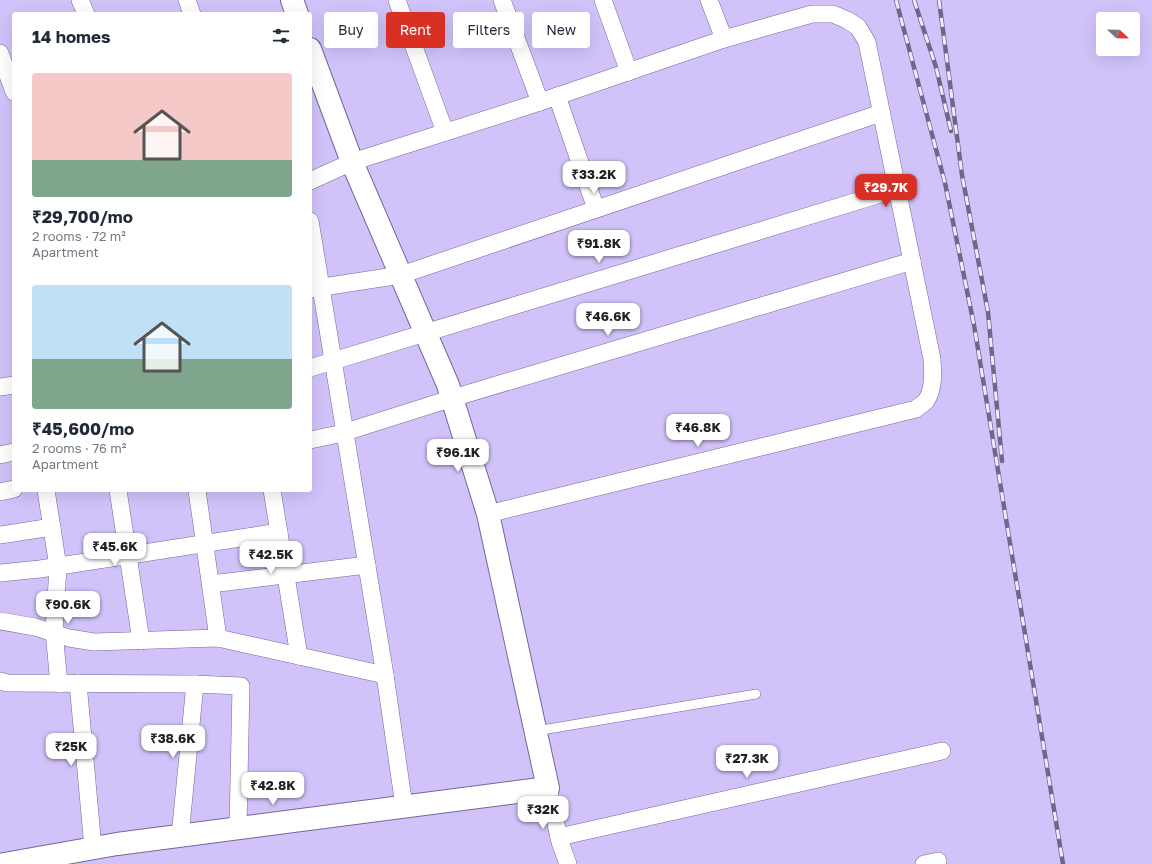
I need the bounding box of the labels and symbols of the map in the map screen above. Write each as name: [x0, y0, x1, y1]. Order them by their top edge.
north arrow: [1096, 12, 1140, 56]
pin: ₹33.2K: [561, 161, 627, 195]
pin: ₹29.7K: [853, 174, 919, 208]
pin: ₹91.8K: [566, 230, 632, 264]
pin: ₹46.6K: [575, 303, 641, 337]
pin: ₹46.8K: [665, 414, 731, 448]
pin: ₹96.1K: [425, 439, 491, 473]
pin: ₹45.6K: [82, 533, 148, 567]
pin: ₹42.5K: [238, 541, 304, 575]
pin: ₹90.6K: [35, 591, 101, 625]
pin: ₹38.6K: [140, 725, 206, 759]
pin: ₹25K: [47, 733, 95, 767]
pin: ₹27.3K: [714, 745, 780, 779]
pin: ₹42.8K: [240, 772, 306, 806]
pin: ₹32K: [519, 796, 567, 830]

